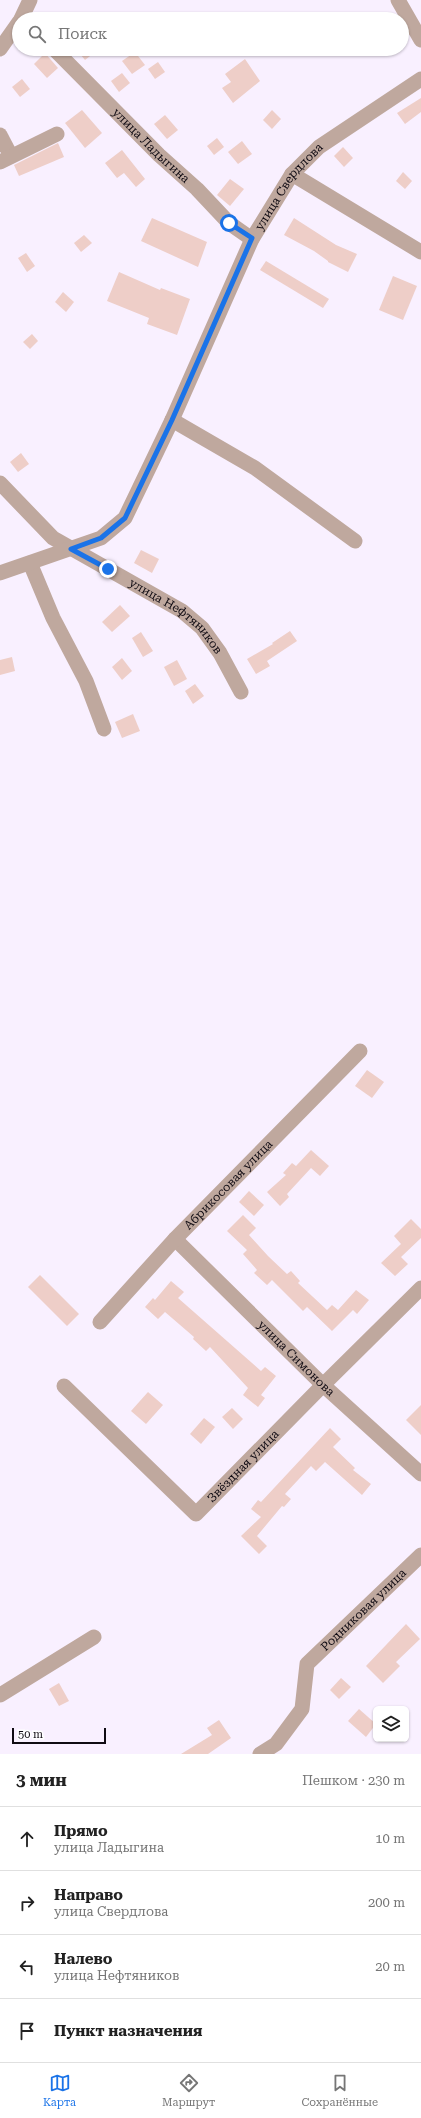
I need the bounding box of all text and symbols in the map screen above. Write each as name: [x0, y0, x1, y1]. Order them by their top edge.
search box: [12, 12, 409, 56]
icon: search: [26, 23, 48, 45]
text: Поиск: [58, 25, 107, 43]
street label: улица Ладыгина: [110, 105, 193, 186]
street label: улица Свердлова: [252, 140, 326, 233]
route start: [220, 214, 238, 232]
route end: [99, 560, 117, 578]
street label: улица Нефтяников: [127, 576, 225, 657]
street label: Абрикосовая улица: [181, 1137, 276, 1232]
street label: улица Симонова: [255, 1318, 338, 1399]
street label: Звёздная улица: [204, 1427, 282, 1505]
street label: Родниковая улица: [318, 1566, 409, 1654]
map controls: [373, 1706, 409, 1742]
button: layers: [373, 1706, 409, 1742]
scale bar: [12, 1726, 106, 1745]
text: 50 m: [18, 1728, 43, 1741]
text: 3 мин: [16, 1770, 67, 1790]
text: Пешком · 230 m: [302, 1773, 405, 1788]
text: Прямо: [54, 1822, 108, 1840]
icon: ahead: [16, 1828, 38, 1850]
text: 10 m: [375, 1831, 405, 1846]
text: улица Ладыгина: [54, 1840, 164, 1855]
text: Направо: [54, 1886, 123, 1904]
icon: right: [16, 1892, 38, 1914]
text: 200 m: [368, 1895, 405, 1910]
text: улица Свердлова: [54, 1904, 168, 1919]
text: Налево: [54, 1950, 113, 1968]
icon: left: [16, 1956, 38, 1978]
text: 20 m: [375, 1959, 405, 1974]
text: улица Нефтяников: [54, 1968, 180, 1983]
icon: arrive: [16, 2020, 38, 2042]
text: Пункт назначения: [54, 2022, 202, 2040]
tab: Карта: [43, 2072, 76, 2109]
tab: Маршрут: [162, 2072, 215, 2109]
tab: Сохранённые: [301, 2072, 378, 2109]

